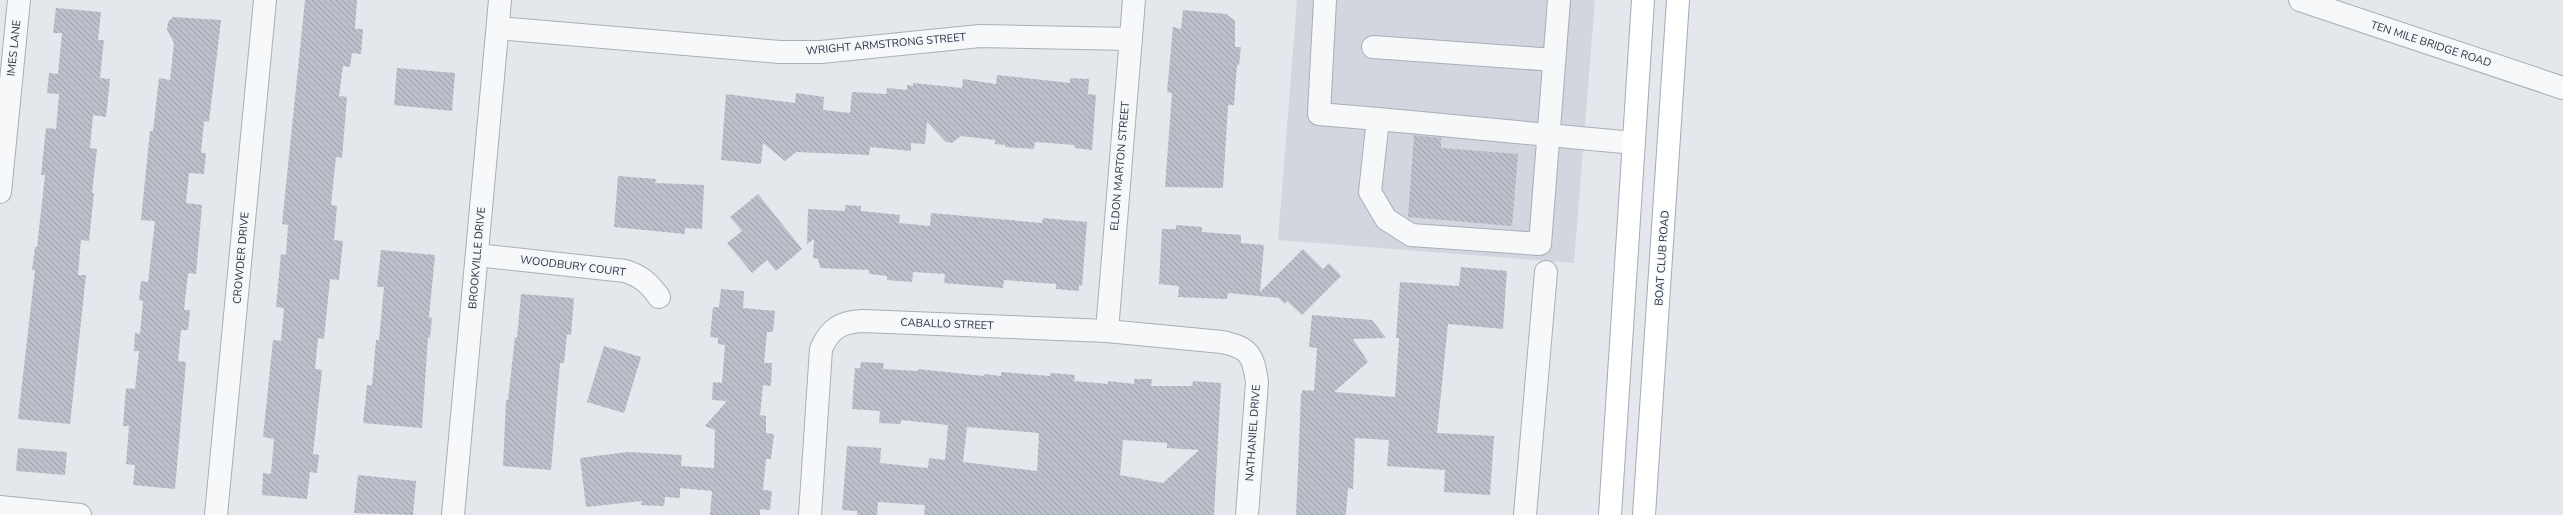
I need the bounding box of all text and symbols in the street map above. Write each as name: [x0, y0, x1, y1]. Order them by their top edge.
street label: TEN MILE BRIDGE ROAD: [2369, 17, 2493, 71]
street label: IMES LANE: [4, 19, 24, 77]
street label: WRIGHT ARMSTRONG STREET: [805, 29, 967, 58]
street label: ELDON MARTON STREET: [1107, 100, 1133, 231]
street label: BROOKVILLE DRIVE: [465, 206, 489, 310]
street label: BOAT CLUB ROAD: [1651, 210, 1673, 306]
street label: CROWDER DRIVE: [230, 211, 252, 305]
street label: WOODBURY COURT: [519, 252, 627, 280]
street label: CABALLO STREET: [900, 315, 994, 333]
street label: NATHANIEL DRIVE: [1242, 384, 1264, 482]

